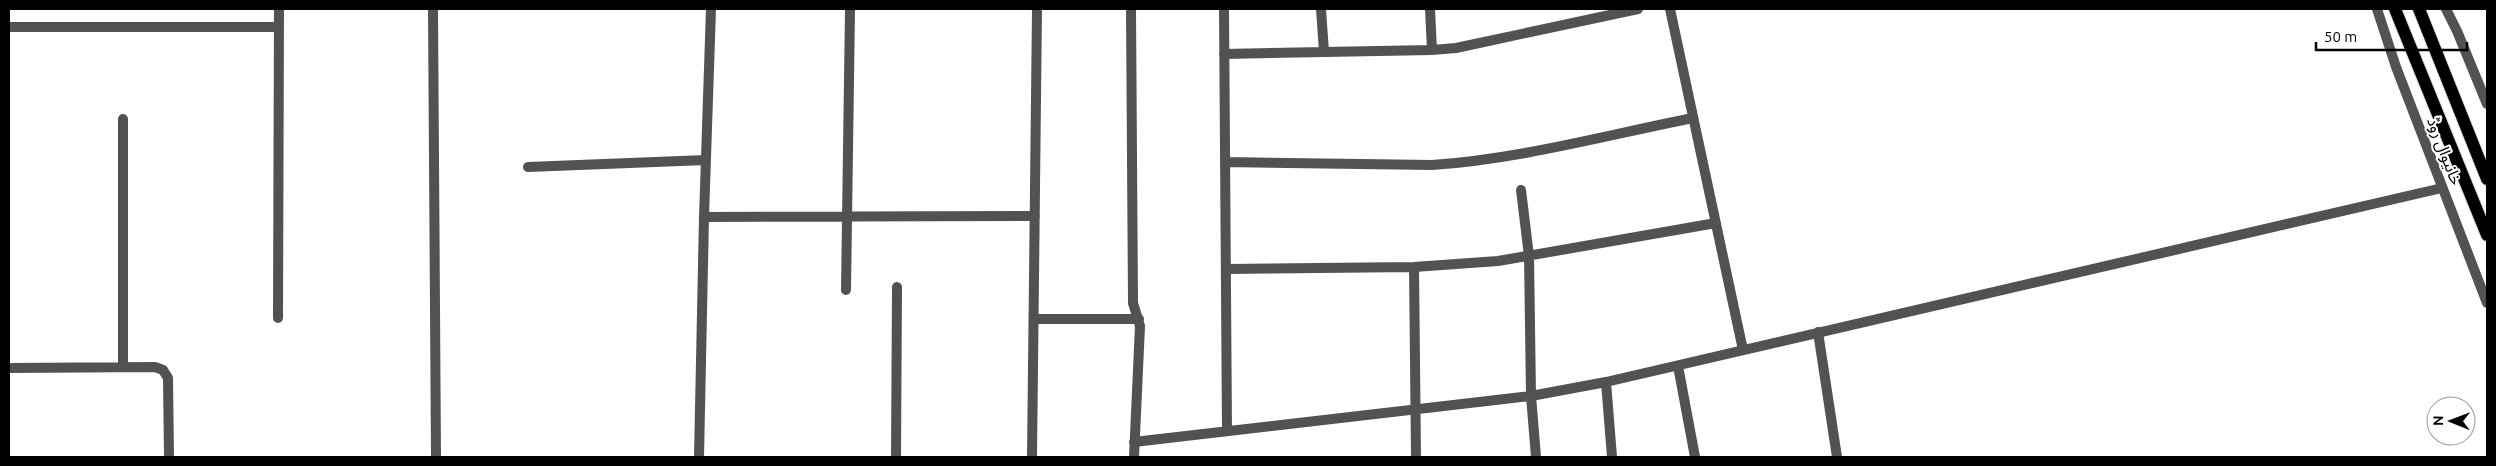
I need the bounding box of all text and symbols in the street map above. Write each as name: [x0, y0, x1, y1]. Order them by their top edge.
scale bar: [2316, 20, 2467, 52]
text: 50 m: [2324, 28, 2357, 45]
street label: خانیوال روڈ: [2422, 115, 2466, 188]
north arrow: [2426, 396, 2476, 446]
text: N: [2430, 415, 2446, 426]

